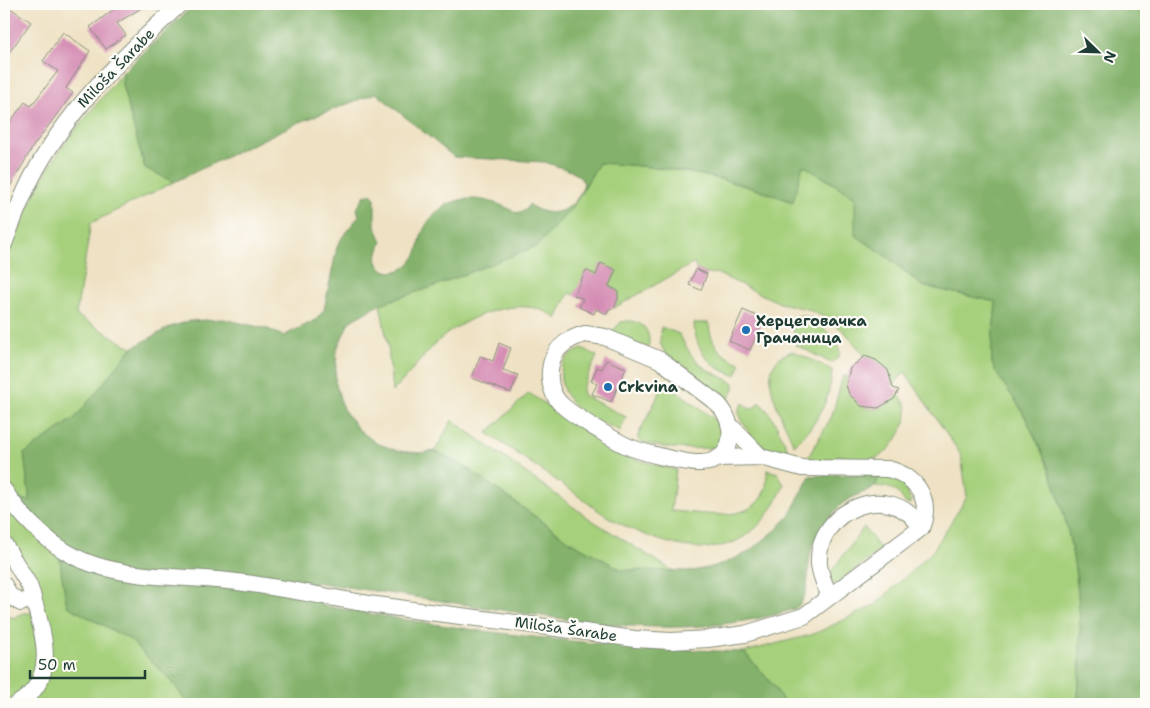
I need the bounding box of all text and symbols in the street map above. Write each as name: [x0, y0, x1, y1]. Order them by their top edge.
street label: Miloša Šarabe: [72, 23, 159, 112]
north arrow: [1072, 28, 1122, 78]
text: N: [1100, 48, 1120, 66]
place label: Херцеговачка Грачаница: [756, 311, 867, 348]
marker: Херцеговачка Грачаница: [740, 324, 752, 336]
place label: Crkvina: [618, 377, 679, 397]
marker: Crkvina: [602, 381, 614, 393]
street label: Miloša Šarabe: [513, 611, 619, 646]
scale bar: [30, 648, 145, 680]
text: 50 m: [38, 655, 76, 675]

